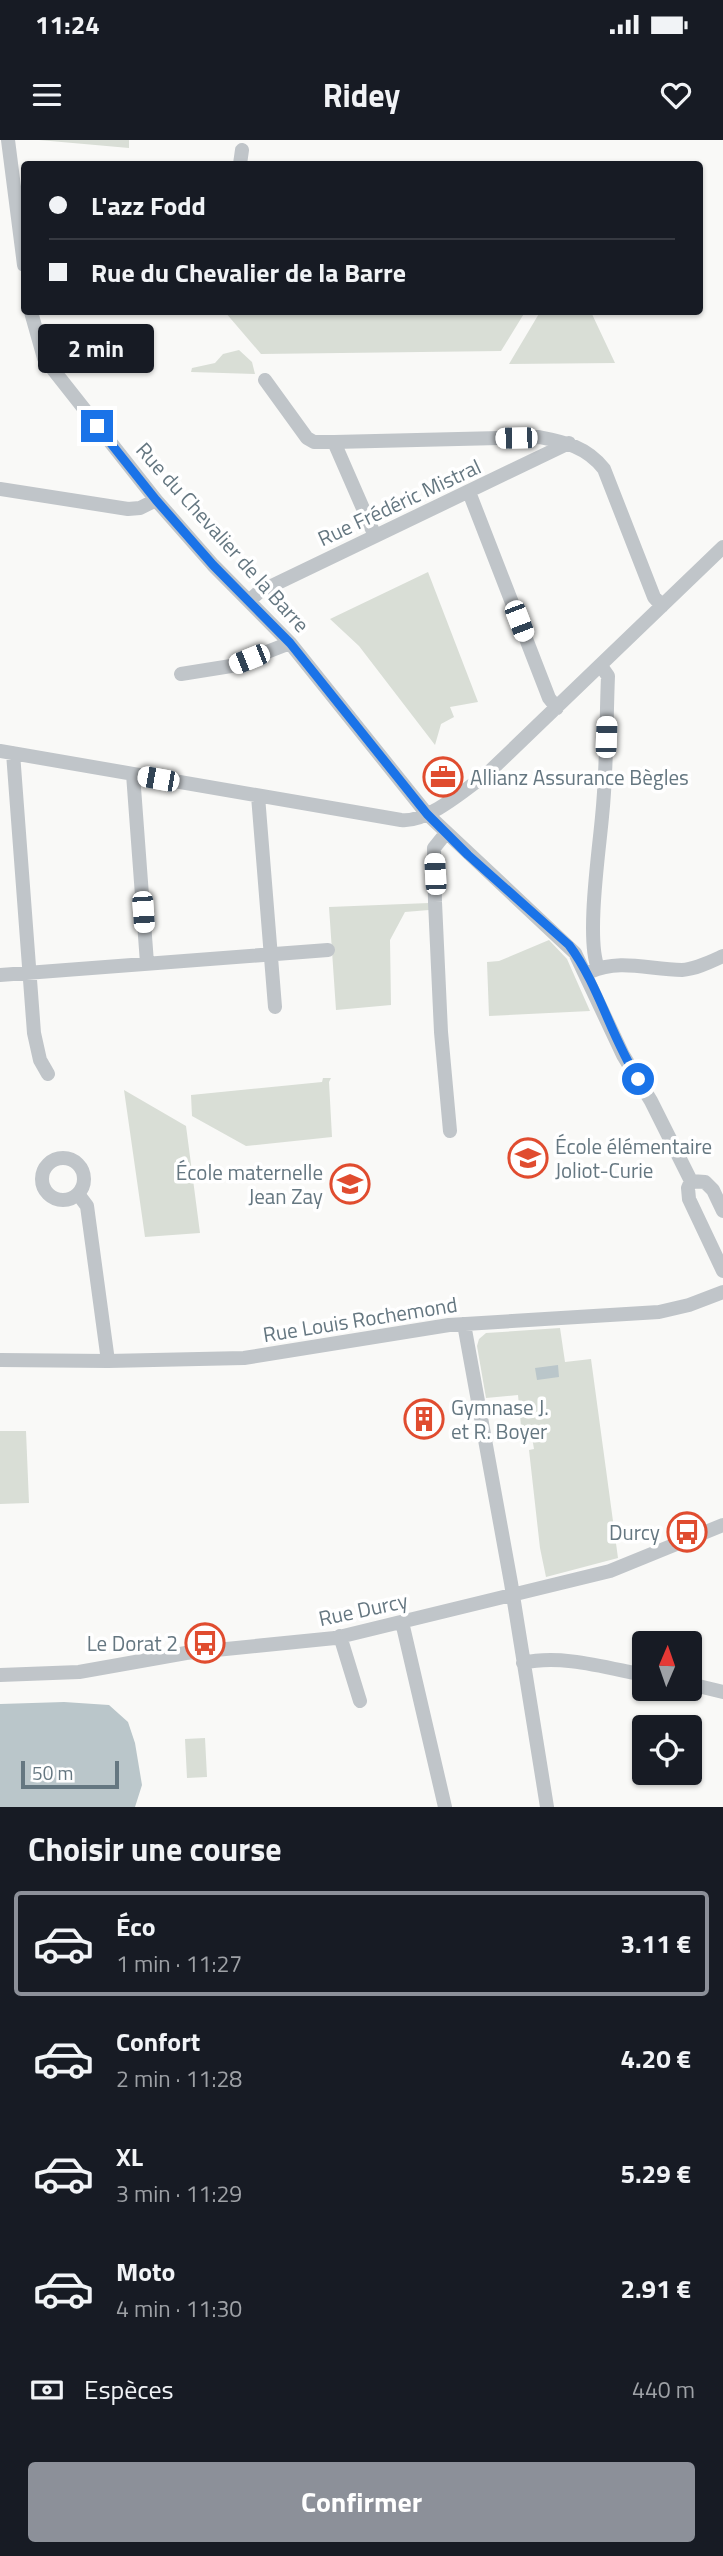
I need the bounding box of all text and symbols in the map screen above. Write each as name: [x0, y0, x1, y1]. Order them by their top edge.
text: 11:24: [35, 5, 100, 44]
text: Ridey: [323, 71, 400, 119]
icon: menu: [28, 76, 66, 114]
icon: heart: [657, 76, 695, 114]
text: L'azz Fodd: [91, 186, 206, 225]
text: Rue du Chevalier de la Barre: [91, 253, 406, 292]
callout: 2 min: [39, 324, 155, 373]
text: 2 min: [68, 331, 124, 366]
route end: [81, 410, 113, 442]
car: [495, 427, 538, 449]
street label: Rue du Chevalier de la Barre: [129, 435, 317, 639]
street label: Rue Frédéric Mistral: [312, 450, 486, 554]
car: [502, 598, 537, 644]
car: [226, 641, 273, 677]
car: [595, 716, 618, 758]
office icon: Allianz Assurance Bègles: [422, 756, 464, 798]
place label: Allianz Assurance Bègles: [470, 761, 689, 793]
car: [136, 765, 181, 793]
car: [424, 852, 447, 896]
car: [132, 890, 155, 934]
route start: [622, 1063, 654, 1095]
place label: École élémentaire Joliot-Curie: [555, 1130, 712, 1186]
school or university icon: École élémentaire Joliot-Curie: [507, 1137, 549, 1179]
place label: École maternelle Jean Zay: [176, 1156, 323, 1212]
school or university icon: École maternelle Jean Zay: [329, 1163, 371, 1205]
street label: Rue Louis Rochemond: [261, 1288, 459, 1350]
place label: Gymnase J. et R. Boyer: [451, 1391, 549, 1447]
building icon: Gymnase J. et R. Boyer: [403, 1398, 445, 1440]
bus stop icon: Durcy: [666, 1511, 708, 1553]
place label: Durcy: [609, 1516, 660, 1548]
street label: Rue Durcy: [316, 1584, 410, 1634]
bus stop icon: Le Dorat 2: [184, 1622, 226, 1664]
place label: Le Dorat 2: [87, 1627, 178, 1659]
north arrow: [632, 1631, 702, 1701]
map controls: [632, 1631, 702, 1785]
button: locate: [632, 1715, 702, 1785]
scale bar: [21, 1758, 119, 1790]
text: 50 m: [32, 1758, 73, 1787]
text: Choisir une course: [28, 1825, 282, 1873]
text: Éco: [116, 1907, 156, 1946]
icon: car: [32, 1912, 95, 1975]
text: 3.11 €: [620, 1924, 691, 1963]
text: 1 min · 11:27: [116, 1946, 242, 1981]
text: Confort: [116, 2022, 200, 2061]
icon: car: [32, 2027, 95, 2090]
text: 4.20 €: [620, 2039, 691, 2078]
text: 2 min · 11:28: [116, 2061, 242, 2096]
text: XL: [116, 2137, 143, 2176]
icon: car: [32, 2142, 95, 2205]
text: 5.29 €: [620, 2154, 691, 2193]
text: 3 min · 11:29: [116, 2176, 242, 2211]
text: Moto: [116, 2252, 175, 2291]
icon: car: [32, 2257, 95, 2320]
text: 2.91 €: [620, 2269, 691, 2308]
text: 4 min · 11:30: [116, 2291, 242, 2326]
text: Espèces: [84, 2370, 174, 2409]
icon: cash: [28, 2371, 66, 2409]
text: 440 m: [632, 2372, 695, 2407]
button: Confirmer: [28, 2462, 695, 2542]

